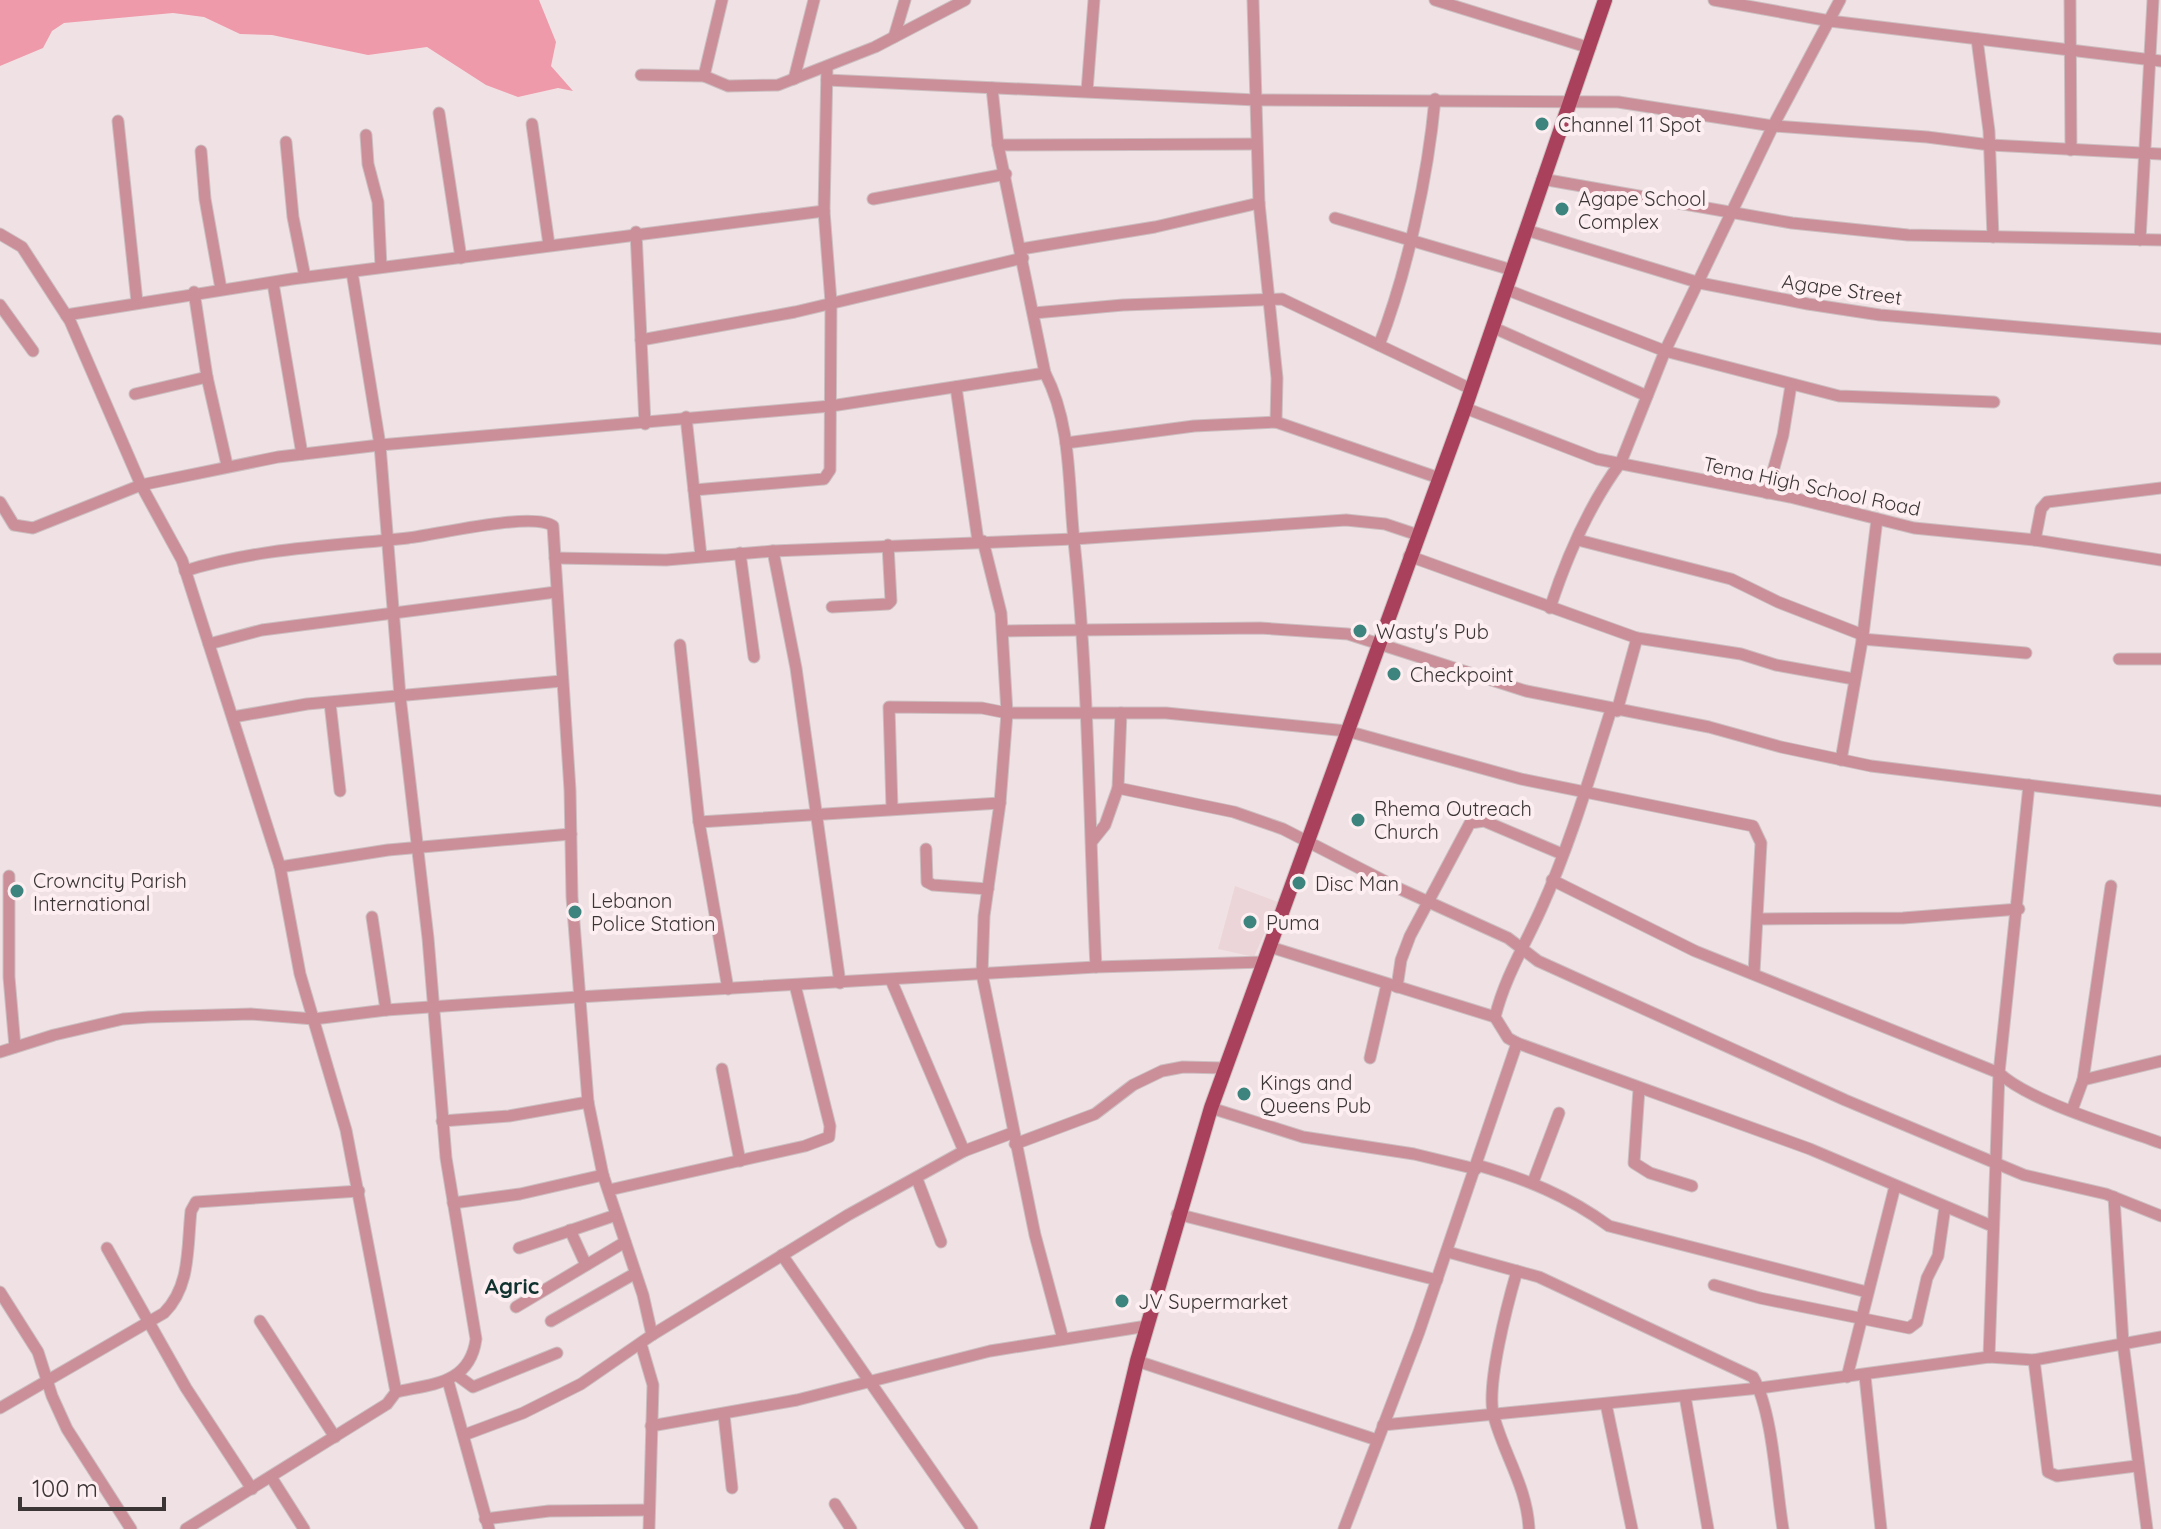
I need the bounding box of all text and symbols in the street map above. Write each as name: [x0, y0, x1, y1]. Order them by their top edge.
place label: Channel 11 Spot: [1558, 112, 1702, 137]
marker: Channel 11 Spot: [1533, 115, 1551, 133]
place label: Agape School Complex: [1578, 186, 1706, 234]
marker: Agape School Complex: [1553, 200, 1571, 218]
street label: Agape Street: [1780, 268, 1904, 310]
street label: Tema High School Road: [1701, 451, 1923, 521]
place label: Wasty's Pub: [1376, 619, 1489, 644]
marker: Wasty's Pub: [1351, 622, 1369, 640]
place label: Checkpoint: [1410, 662, 1514, 687]
marker: Checkpoint: [1385, 665, 1403, 683]
place label: Rhema Outreach Church: [1374, 796, 1532, 844]
marker: Rhema Outreach Church: [1349, 811, 1367, 829]
place label: Crowncity Parish International: [33, 868, 187, 916]
place label: Disc Man: [1315, 871, 1399, 896]
marker: Disc Man: [1290, 874, 1308, 892]
marker: Crowncity Parish International: [8, 882, 26, 900]
place label: Lebanon Police Station: [591, 888, 716, 936]
marker: Lebanon Police Station: [566, 903, 584, 921]
place label: Puma: [1266, 910, 1320, 935]
marker: Puma: [1241, 913, 1259, 931]
place label: Kings and Queens Pub: [1260, 1070, 1371, 1118]
marker: Kings and Queens Pub: [1235, 1085, 1253, 1103]
district label: Agric: [485, 1272, 539, 1300]
place label: JV Supermarket: [1138, 1289, 1289, 1314]
marker: JV Supermarket: [1113, 1292, 1131, 1310]
scale bar: [20, 1461, 164, 1511]
text: 100 m: [32, 1473, 98, 1503]

